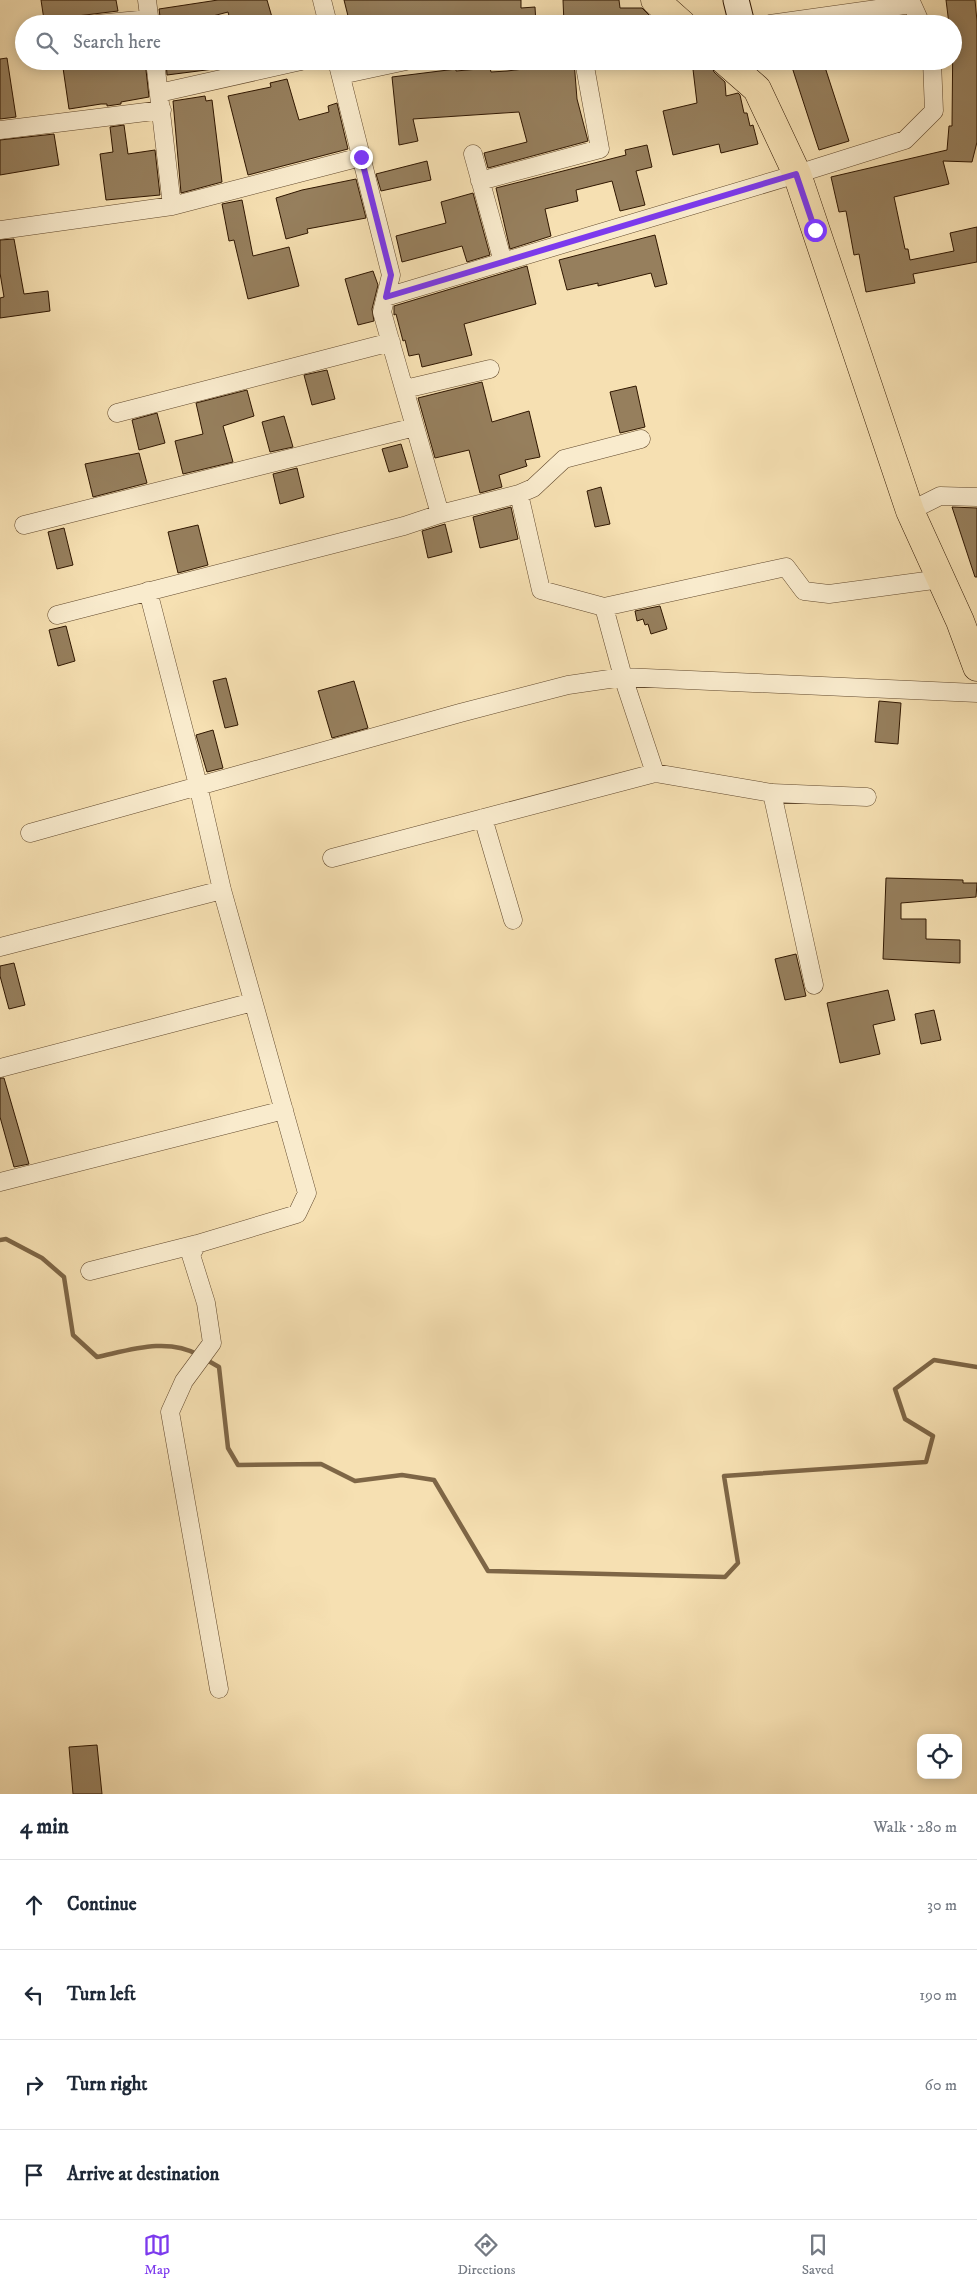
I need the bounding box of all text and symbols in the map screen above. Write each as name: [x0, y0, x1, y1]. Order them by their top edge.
search box: [15, 15, 962, 70]
icon: search: [33, 29, 61, 57]
text: Search here: [73, 31, 161, 54]
route end: [350, 146, 373, 169]
route start: [804, 219, 827, 242]
map controls: [917, 1734, 962, 1779]
button: locate: [917, 1734, 962, 1779]
text: 4 min: [20, 1814, 69, 1840]
text: Walk · 280 m: [873, 1817, 957, 1837]
icon: ahead: [20, 1891, 48, 1919]
text: Continue: [67, 1893, 137, 1916]
text: 30 m: [927, 1895, 957, 1915]
icon: left: [20, 1981, 48, 2009]
text: Turn left: [67, 1983, 136, 2006]
text: 190 m: [919, 1985, 957, 2005]
icon: right: [20, 2071, 48, 2099]
text: Turn right: [67, 2073, 147, 2096]
text: 60 m: [925, 2075, 957, 2095]
icon: arrive: [20, 2161, 48, 2189]
text: Arrive at destination: [67, 2163, 219, 2186]
tab: Map: [143, 2231, 171, 2279]
tab: Directions: [457, 2231, 515, 2279]
tab: Saved: [802, 2231, 834, 2279]

